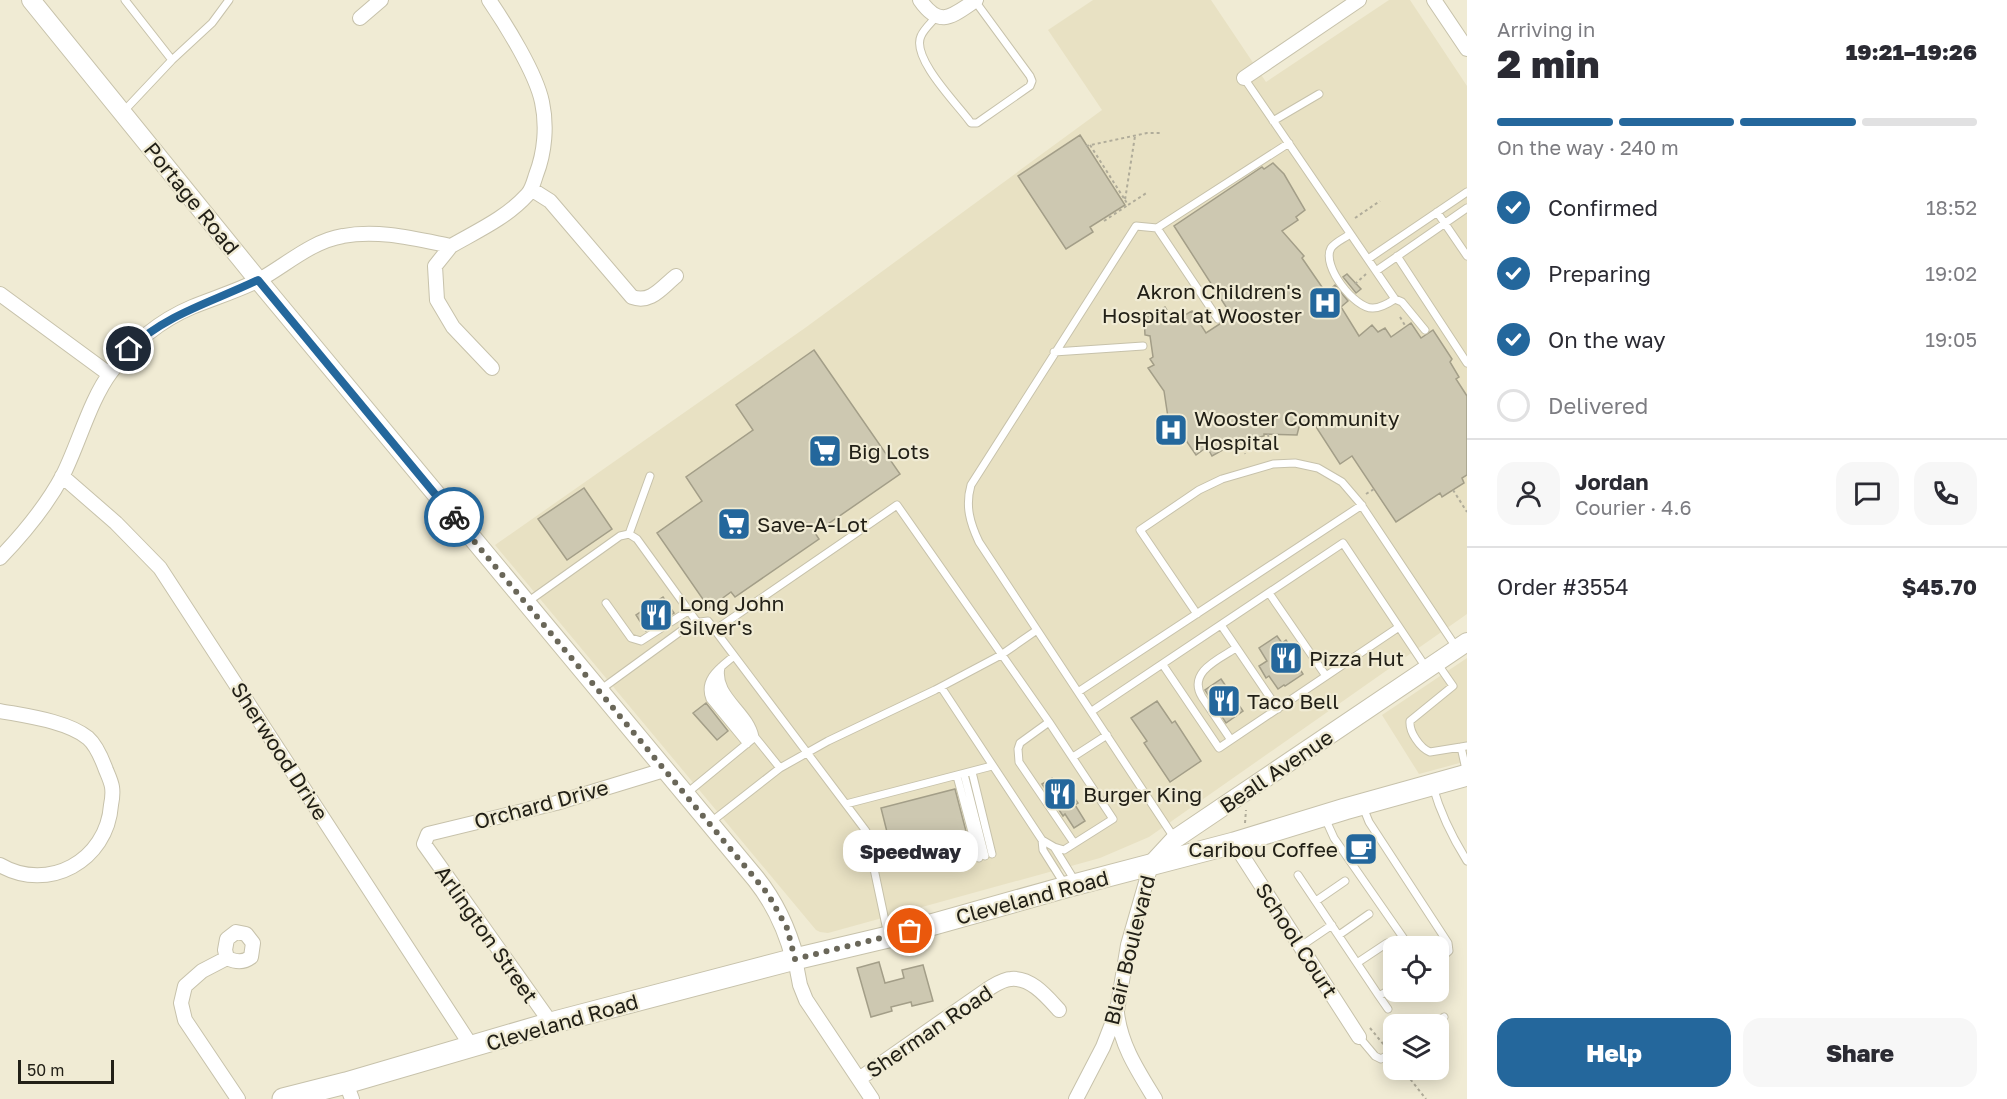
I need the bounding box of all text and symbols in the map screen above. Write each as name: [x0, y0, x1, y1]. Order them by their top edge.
text: Arriving in: [1497, 17, 1595, 41]
text: 19:21–19:26: [1846, 38, 1977, 65]
text: 2 min: [1497, 40, 1600, 87]
text: On the way · 240 m: [1497, 135, 1679, 159]
street label: Portage Road: [139, 137, 245, 259]
icon: check: [1497, 191, 1530, 224]
text: Confirmed: [1548, 194, 1658, 221]
text: 18:52: [1926, 195, 1977, 219]
icon: check: [1497, 257, 1530, 290]
text: Preparing: [1548, 260, 1651, 287]
text: 19:02: [1925, 261, 1977, 285]
place label: Akron Children's Hospital at Wooster: [1102, 278, 1302, 328]
hospital icon: Akron Children's Hospital at Wooster: [1307, 285, 1343, 321]
pin: [103, 323, 154, 374]
icon: check: [1497, 323, 1530, 356]
text: On the way: [1548, 326, 1666, 353]
text: 19:05: [1925, 327, 1977, 351]
icon: home: [112, 332, 145, 365]
text: Delivered: [1548, 392, 1648, 419]
place label: Wooster Community Hospital: [1194, 405, 1400, 455]
hospital icon: Wooster Community Hospital: [1153, 412, 1189, 448]
supermarket icon: Big Lots: [807, 433, 843, 469]
place label: Big Lots: [848, 438, 930, 464]
button: person: [1497, 462, 1560, 525]
button: chat: [1836, 462, 1899, 525]
button: phone: [1914, 462, 1977, 525]
text: Jordan: [1575, 468, 1649, 495]
courier: [424, 487, 484, 547]
text: Courier · 4.6: [1575, 495, 1692, 519]
icon: bike: [438, 501, 471, 534]
supermarket icon: Save-A-Lot: [716, 506, 752, 542]
place label: Save-A-Lot: [757, 511, 868, 537]
text: Order #3554: [1497, 573, 1629, 600]
text: $45.70: [1902, 573, 1977, 600]
place label: Long John Silver's: [679, 590, 785, 640]
restaurant icon: Long John Silver's: [638, 597, 674, 633]
restaurant icon: Pizza Hut: [1268, 640, 1304, 676]
place label: Pizza Hut: [1309, 645, 1404, 671]
street label: Sherwood Drive: [226, 677, 334, 825]
restaurant icon: Taco Bell: [1206, 683, 1242, 719]
place label: Taco Bell: [1247, 688, 1339, 714]
street label: Beall Avenue: [1214, 724, 1338, 818]
street label: Orchard Drive: [471, 774, 611, 834]
restaurant icon: Burger King: [1042, 776, 1078, 812]
place label: Burger King: [1083, 781, 1202, 807]
callout: Speedway: [842, 829, 978, 871]
cafe icon: Caribou Coffee: [1343, 831, 1379, 867]
place label: Caribou Coffee: [1188, 836, 1338, 862]
text: Speedway: [860, 839, 961, 863]
street label: Arlington Street: [430, 860, 544, 1008]
street label: Cleveland Road: [953, 864, 1111, 930]
street label: Blair Boulevard: [1098, 872, 1160, 1028]
street label: School Court: [1250, 878, 1344, 1002]
pin: [884, 905, 935, 956]
icon: bag: [893, 914, 926, 947]
map controls: [1383, 936, 1449, 1080]
button: locate: [1383, 936, 1449, 1002]
street label: Sherman Road: [861, 979, 997, 1083]
street label: Cleveland Road: [483, 988, 641, 1056]
button: layers: [1383, 1014, 1449, 1080]
button: Help: [1497, 1018, 1731, 1087]
button: Share: [1743, 1018, 1977, 1087]
scale bar: [18, 1057, 114, 1084]
text: 50 m: [27, 1060, 64, 1080]

